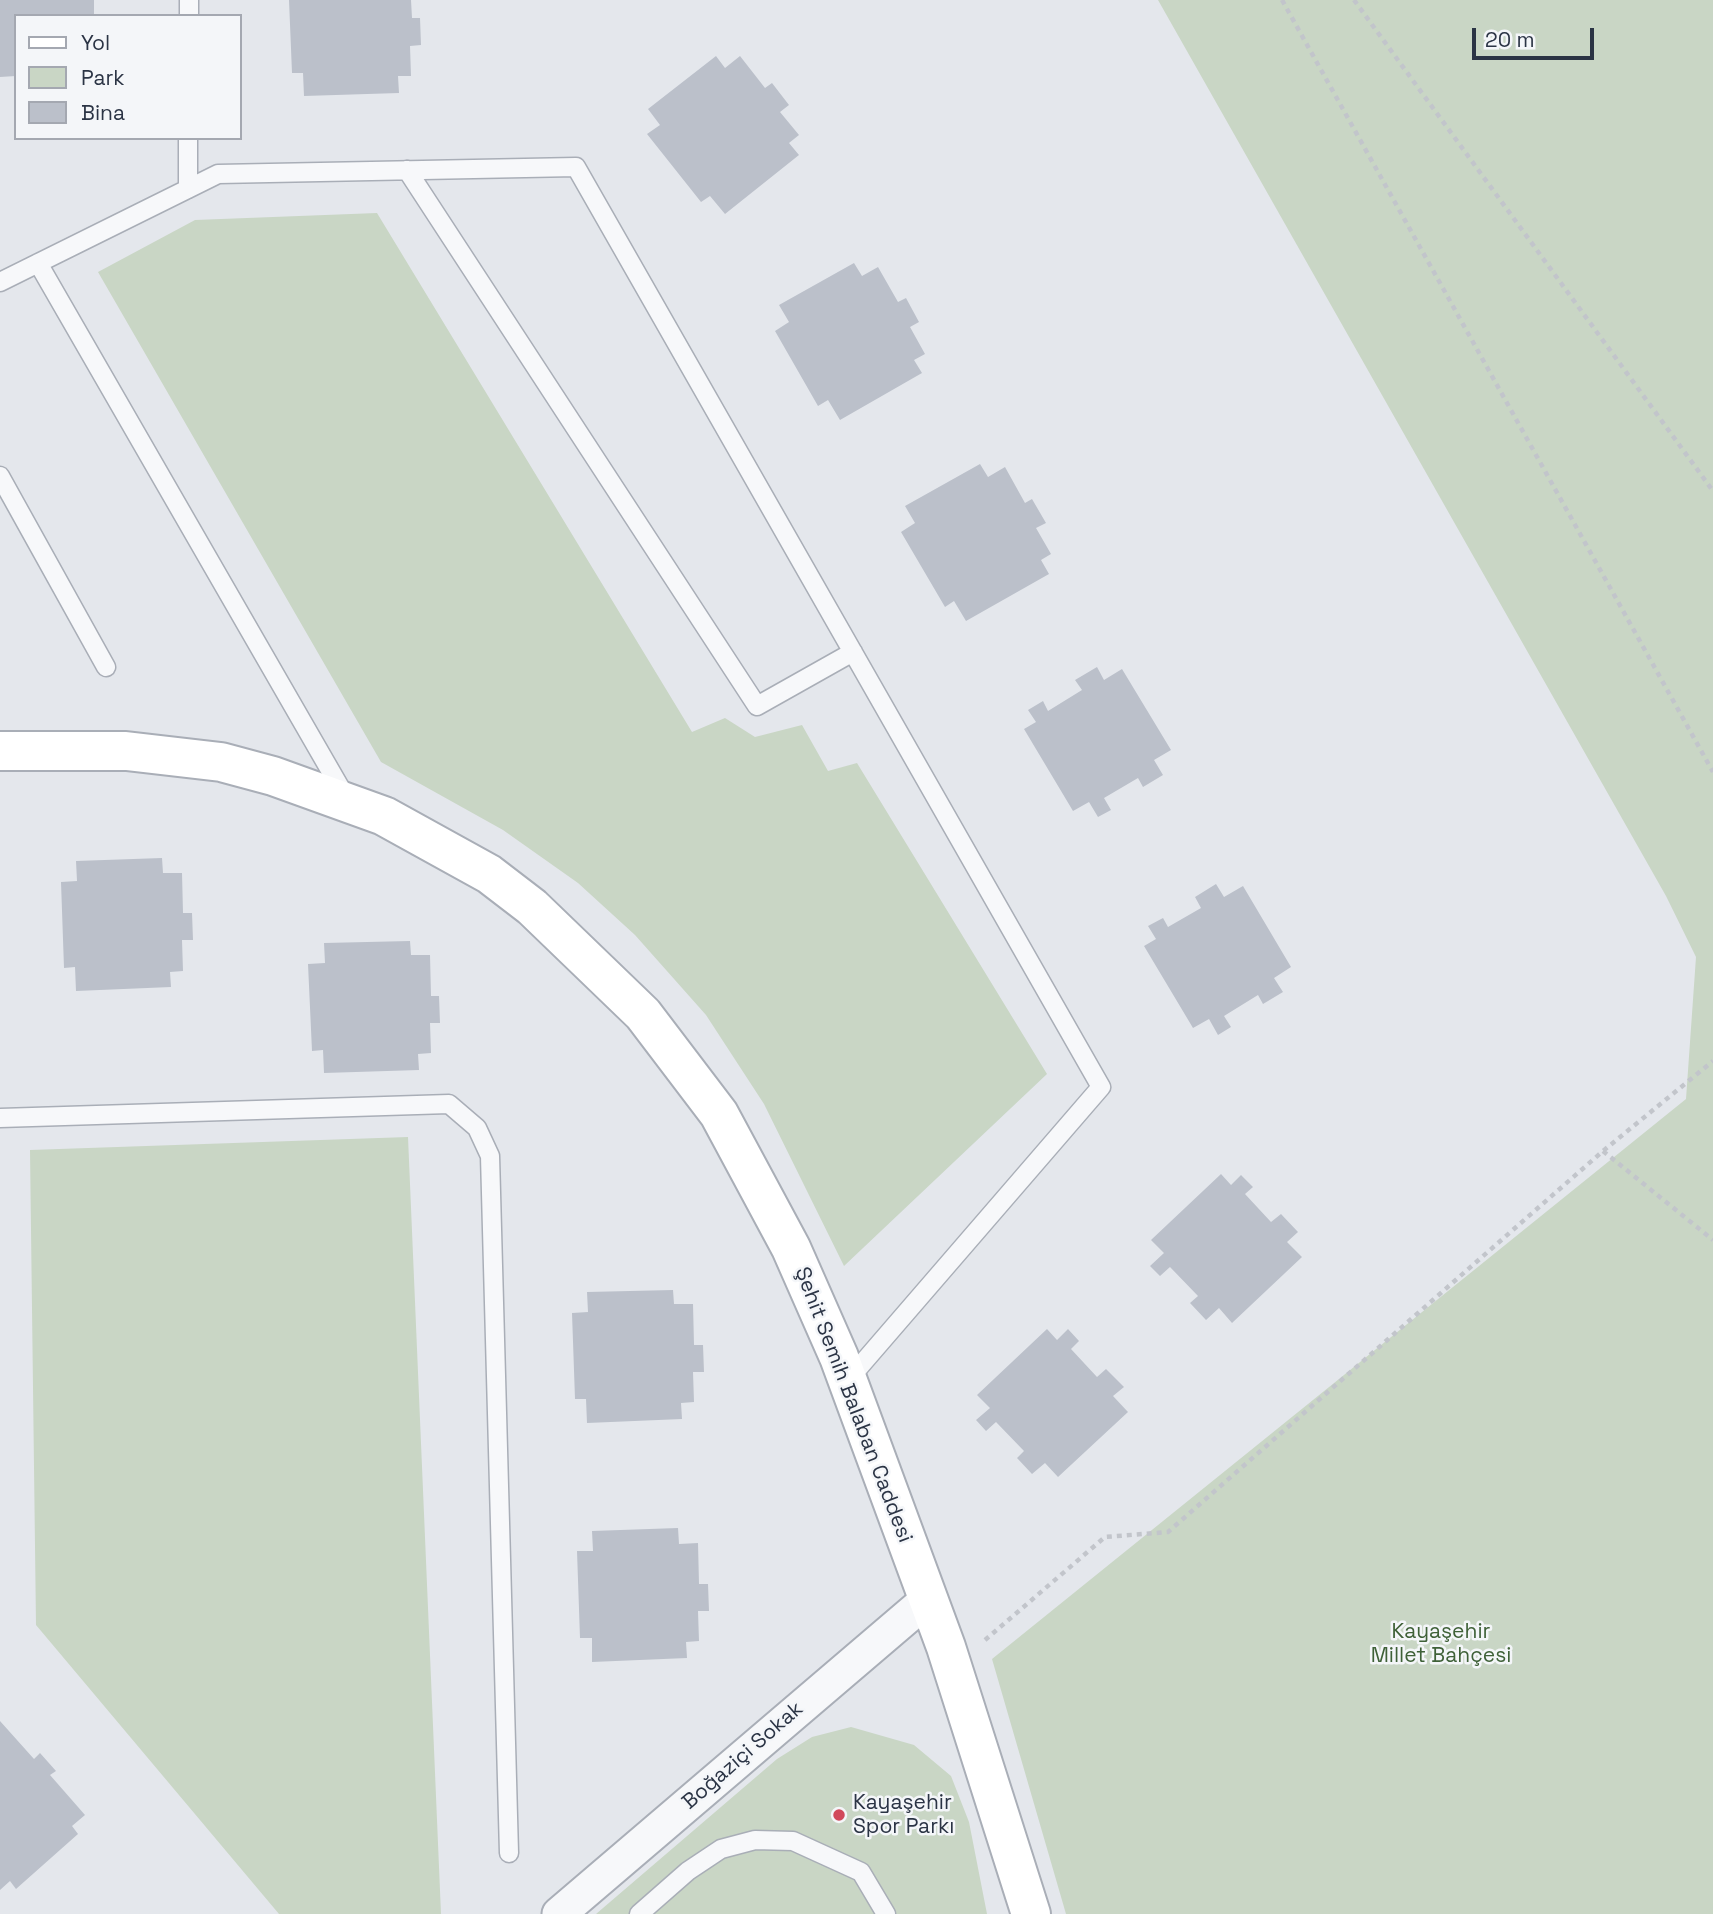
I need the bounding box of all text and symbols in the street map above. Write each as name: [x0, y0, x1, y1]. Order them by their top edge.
legend: [14, 14, 242, 140]
scale bar: [1475, 14, 1598, 58]
text: 20 m: [1485, 26, 1535, 53]
text: Yol: [81, 29, 110, 56]
text: Park: [81, 64, 125, 91]
text: Bina: [81, 99, 125, 126]
street label: Şehit Semih Balaban Caddesi: [789, 1264, 917, 1546]
park label: Kayaşehir Millet Bahçesi: [1371, 1619, 1511, 1669]
street label: Boğaziçi Sokak: [677, 1697, 809, 1815]
place label: Kayaşehir Spor Parkı: [853, 1790, 955, 1840]
marker: Kayaşehir Spor Parkı: [831, 1807, 847, 1823]

